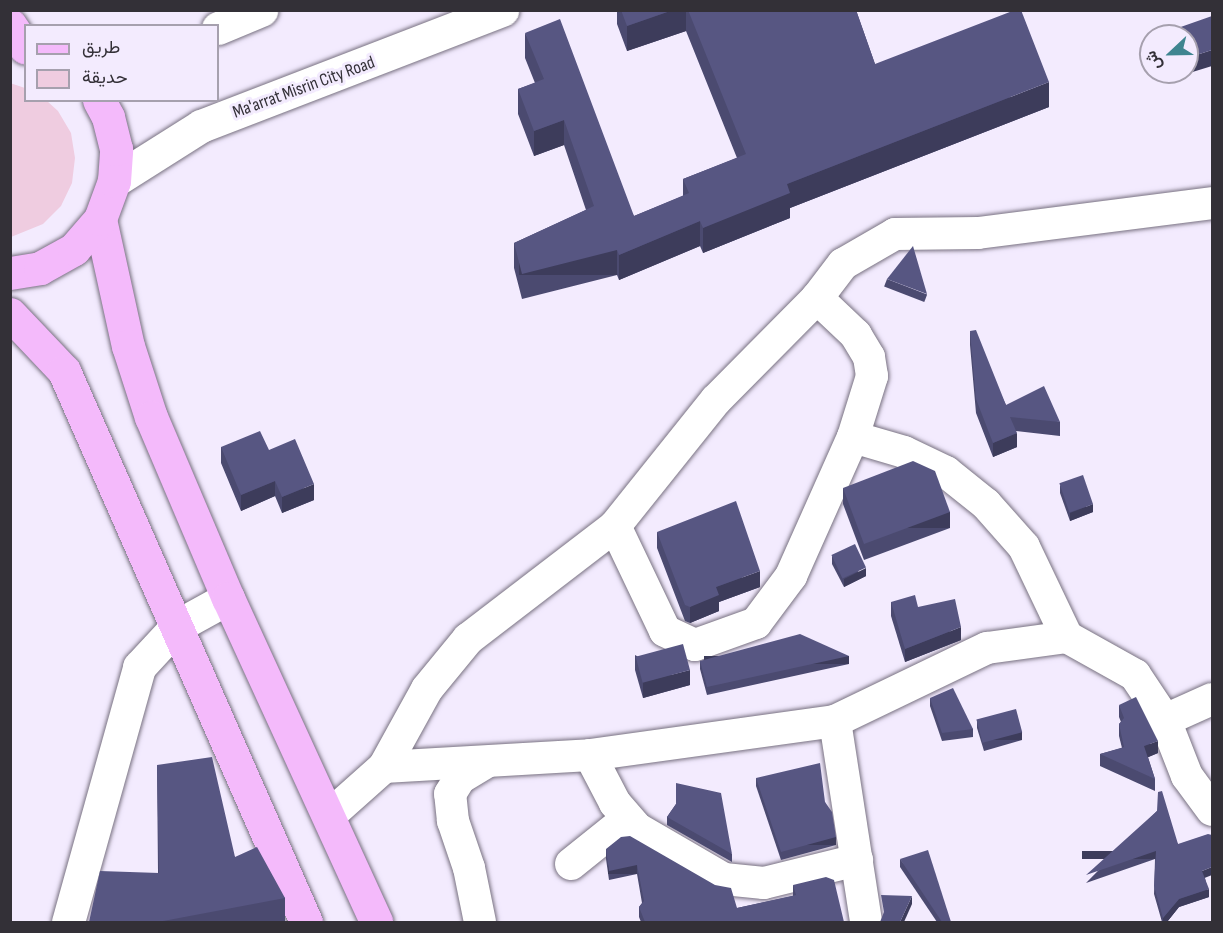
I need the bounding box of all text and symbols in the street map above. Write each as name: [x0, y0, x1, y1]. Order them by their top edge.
legend: [24, 24, 219, 102]
north arrow: [1139, 24, 1199, 84]
text: طريق: [82, 37, 120, 58]
text: ش: [1141, 48, 1166, 73]
street label: Ma'arrat Misrin City Road: [230, 52, 378, 124]
text: حديقة: [82, 67, 128, 88]

